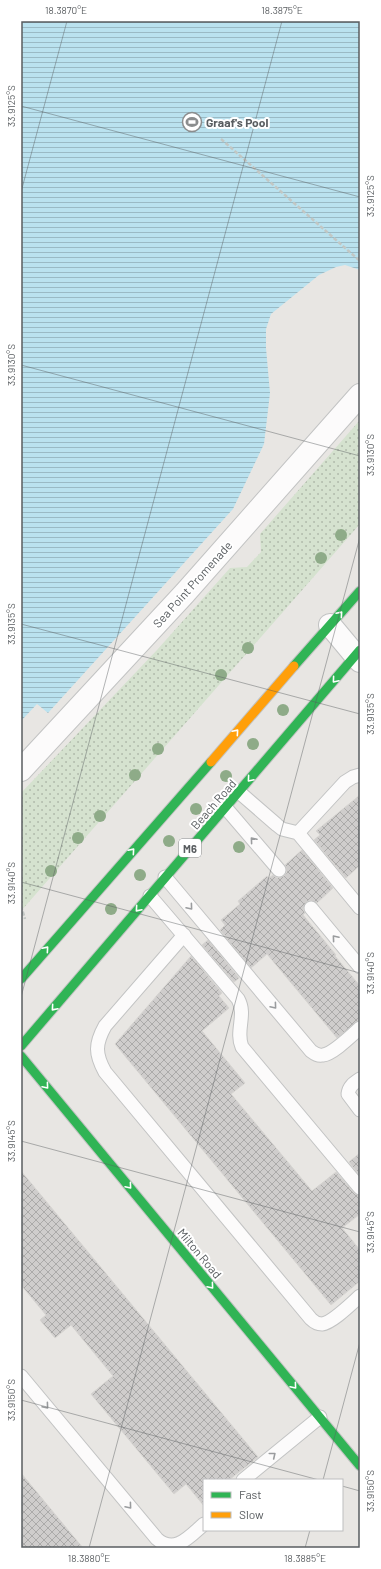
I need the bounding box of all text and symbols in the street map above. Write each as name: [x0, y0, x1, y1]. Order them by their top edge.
text: 18.3870°E: [45, 4, 87, 16]
text: 18.3875°E: [261, 4, 303, 16]
text: 33.9125°S: [5, 85, 17, 127]
sports icon: Graaf's Pool: [181, 111, 203, 133]
place label: Graaf's Pool: [206, 115, 268, 129]
text: 33.9125°S: [364, 175, 376, 217]
text: 33.9130°S: [5, 344, 17, 386]
text: 33.9130°S: [364, 434, 376, 476]
street label: Sea Point Promenade: [150, 538, 234, 630]
text: 33.9135°S: [5, 603, 17, 645]
one-way arrow: [336, 611, 343, 618]
one-way arrow: [332, 675, 339, 682]
text: 33.9135°S: [364, 693, 376, 735]
one-way arrow: [232, 730, 239, 737]
one-way arrow: [248, 774, 255, 781]
street label: Beach Road: [187, 776, 239, 832]
one-way arrow: [251, 838, 258, 845]
road number: M6: [179, 839, 201, 857]
one-way arrow: [127, 849, 134, 856]
text: 33.9140°S: [5, 862, 17, 904]
one-way arrow: [186, 902, 193, 910]
one-way arrow: [136, 904, 143, 912]
one-way arrow: [333, 935, 340, 942]
one-way arrow: [42, 946, 49, 954]
text: 33.9140°S: [364, 952, 376, 994]
one-way arrow: [269, 1002, 276, 1009]
one-way arrow: [51, 1003, 58, 1010]
one-way arrow: [41, 1081, 48, 1088]
text: 33.9145°S: [5, 1120, 17, 1162]
one-way arrow: [124, 1181, 131, 1188]
text: 33.9145°S: [364, 1211, 376, 1253]
street label: Milton Road: [175, 1225, 225, 1281]
one-way arrow: [207, 1281, 214, 1289]
text: 33.9150°S: [5, 1379, 17, 1421]
one-way arrow: [290, 1382, 297, 1389]
one-way arrow: [41, 1401, 48, 1408]
one-way arrow: [268, 1453, 275, 1460]
text: 33.9150°S: [364, 1470, 376, 1512]
legend: [203, 1479, 343, 1531]
text: Fast: [239, 1487, 262, 1501]
one-way arrow: [124, 1501, 131, 1508]
text: Slow: [239, 1507, 264, 1521]
text: 18.3880°E: [68, 1552, 110, 1564]
text: 18.3885°E: [284, 1552, 326, 1564]

